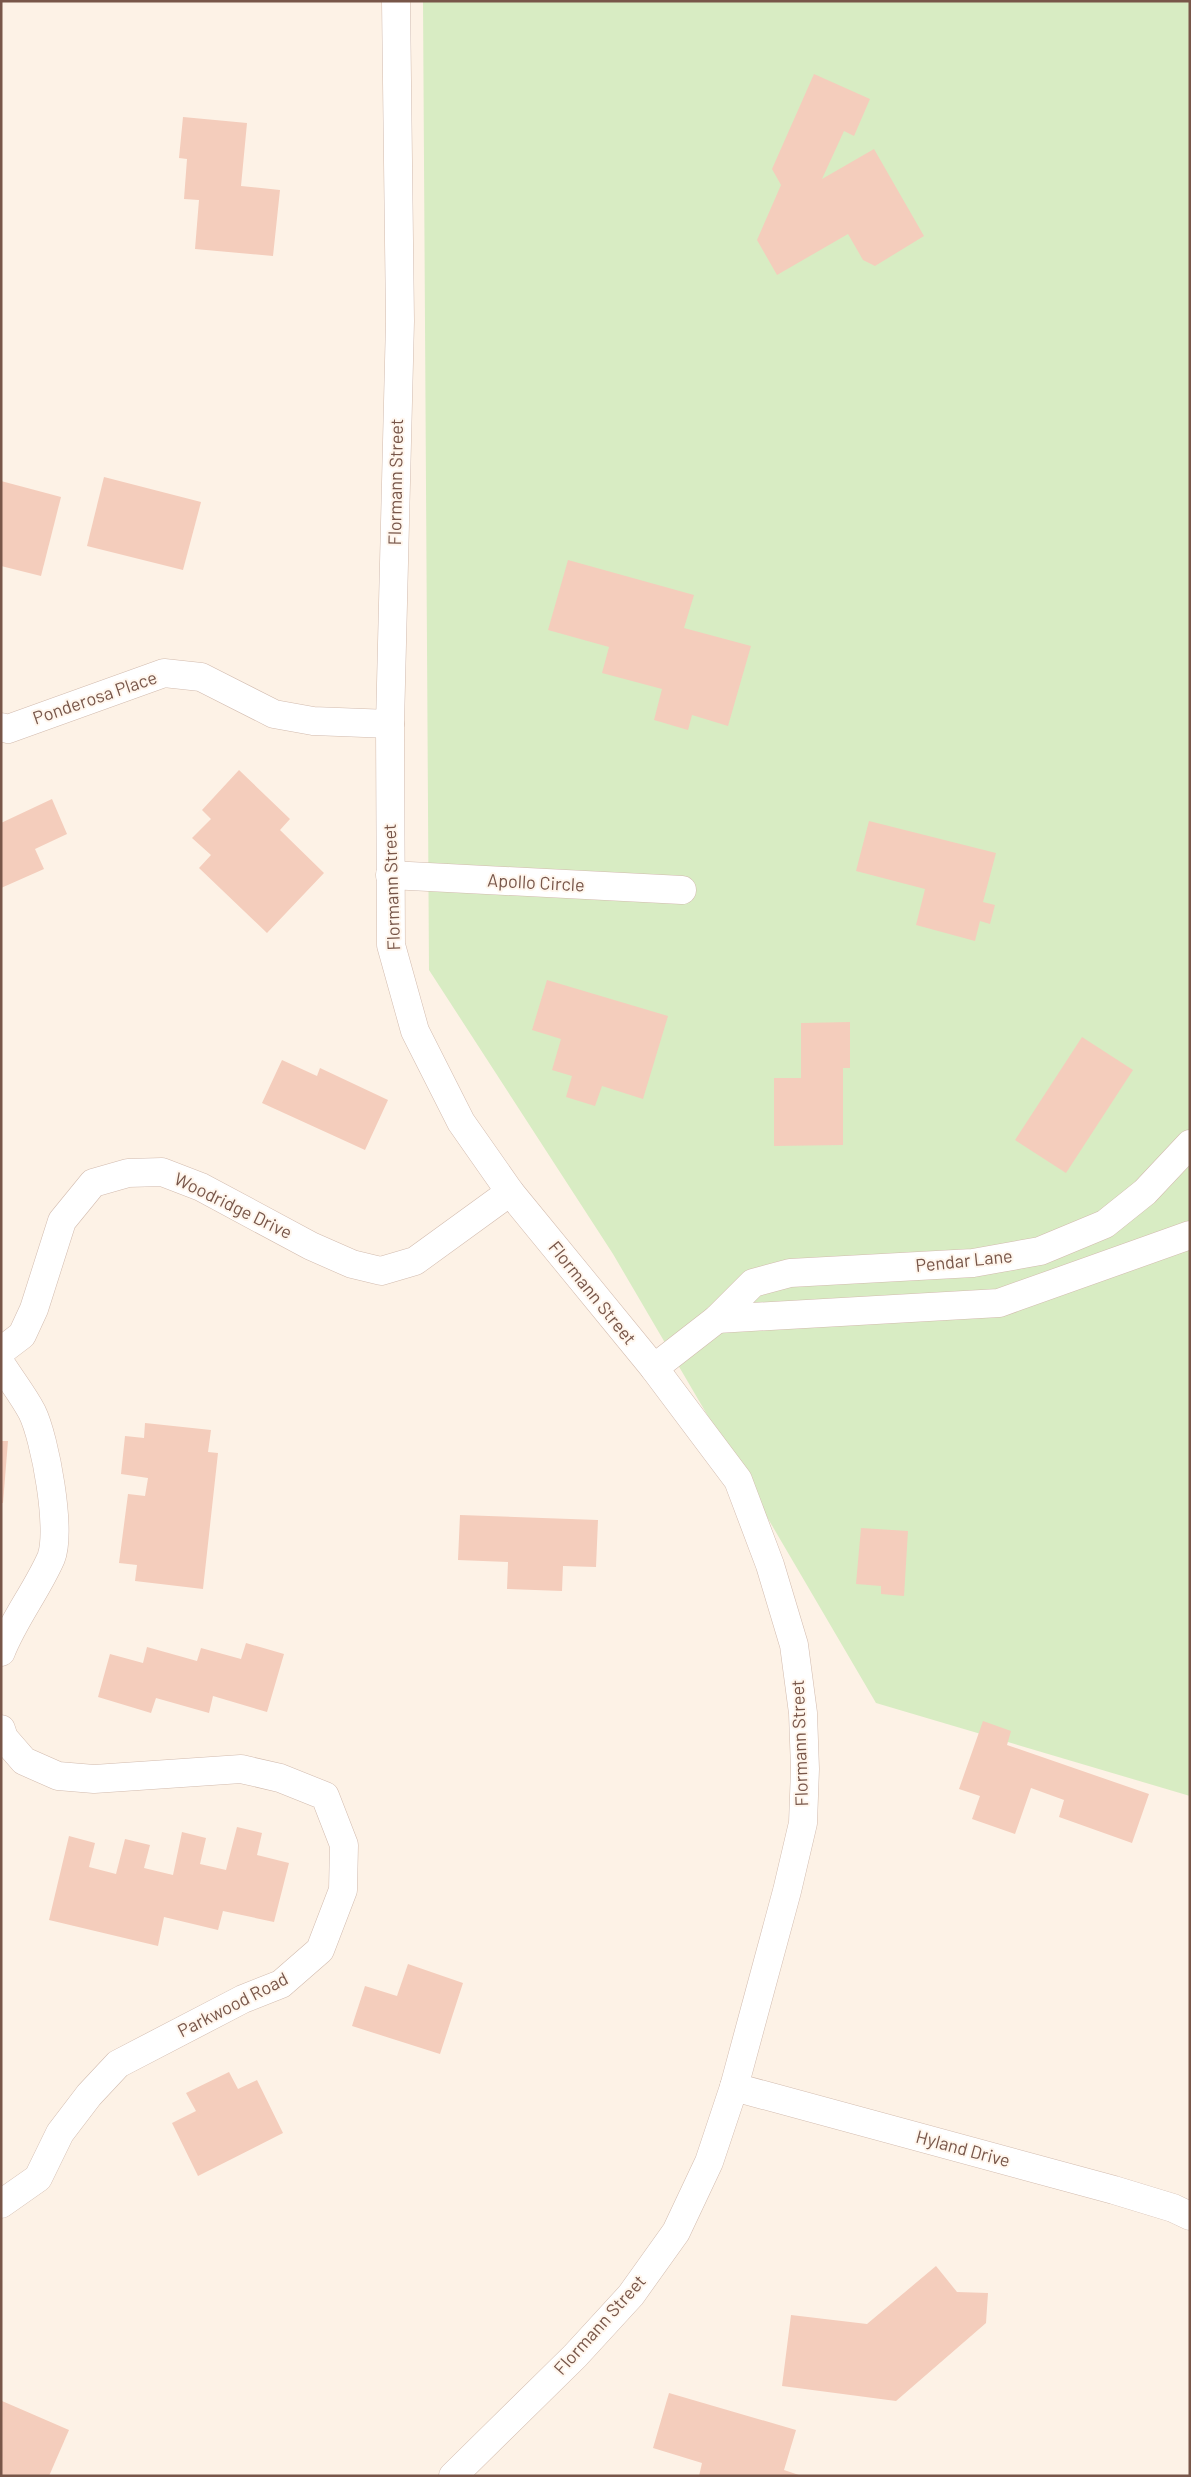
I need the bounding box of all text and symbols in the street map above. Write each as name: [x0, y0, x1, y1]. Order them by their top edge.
street label: Flormann Street: [383, 418, 407, 546]
street label: Ponderosa Place: [30, 666, 160, 729]
street label: Flormann Street: [378, 823, 404, 951]
street label: Apollo Circle: [487, 868, 585, 896]
street label: Woodridge Drive: [171, 1167, 296, 1243]
street label: Flormann Street: [544, 1236, 641, 1349]
street label: Pendar Lane: [914, 1244, 1013, 1276]
street label: Flormann Street: [786, 1679, 812, 1807]
street label: Parkwood Road: [174, 1967, 291, 2041]
street label: Hyland Drive: [914, 2125, 1013, 2171]
street label: Flormann Street: [549, 2270, 650, 2379]

